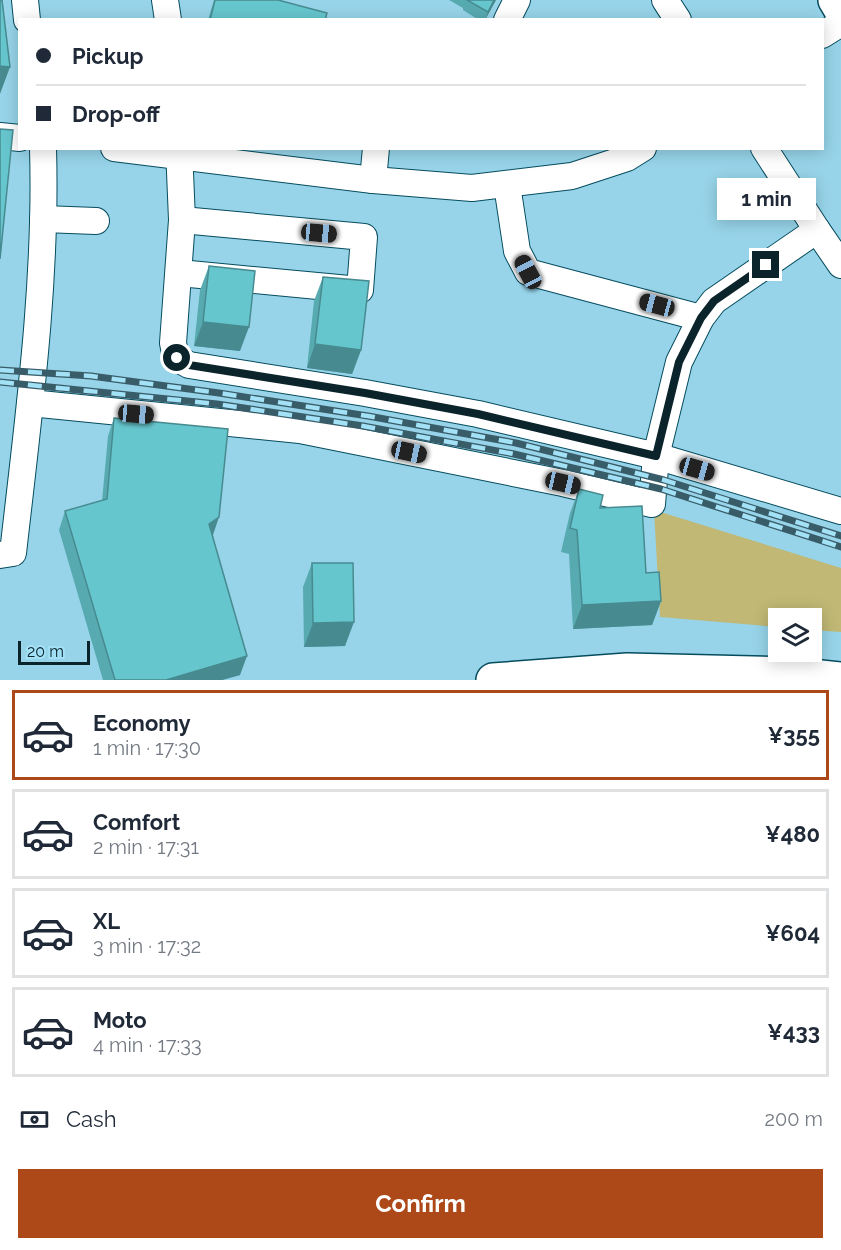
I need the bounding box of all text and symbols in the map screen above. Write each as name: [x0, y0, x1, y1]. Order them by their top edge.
text: Pickup: [72, 43, 144, 69]
text: Drop-off: [72, 101, 160, 127]
callout: 1 min: [716, 178, 816, 220]
text: 1 min: [741, 187, 792, 211]
car: [300, 222, 338, 244]
route end: [752, 251, 779, 278]
car: [512, 252, 544, 292]
car: [637, 292, 677, 318]
route start: [163, 344, 190, 371]
car: [117, 403, 155, 425]
car: [390, 439, 428, 465]
car: [677, 455, 717, 483]
car: [543, 470, 583, 496]
map controls: [768, 608, 822, 662]
button: layers: [768, 608, 822, 662]
scale bar: [18, 638, 90, 666]
text: 20 m: [27, 642, 64, 661]
icon: car: [21, 708, 75, 762]
text: Economy: [93, 710, 191, 736]
text: ¥355: [768, 722, 820, 748]
text: 1 min · 17:30: [93, 736, 201, 760]
icon: car: [21, 807, 75, 861]
text: Comfort: [93, 809, 180, 835]
text: ¥480: [765, 821, 820, 847]
text: 2 min · 17:31: [93, 835, 199, 859]
icon: car: [21, 906, 75, 960]
text: XL: [93, 908, 120, 934]
text: ¥604: [765, 920, 820, 946]
text: 3 min · 17:32: [93, 934, 201, 958]
icon: car: [21, 1005, 75, 1059]
text: Moto: [93, 1007, 147, 1033]
text: ¥433: [767, 1019, 820, 1045]
text: 4 min · 17:33: [93, 1033, 202, 1057]
icon: cash: [18, 1103, 51, 1136]
text: Cash: [66, 1106, 117, 1132]
text: 200 m: [765, 1107, 823, 1131]
button: Confirm: [18, 1169, 823, 1238]

